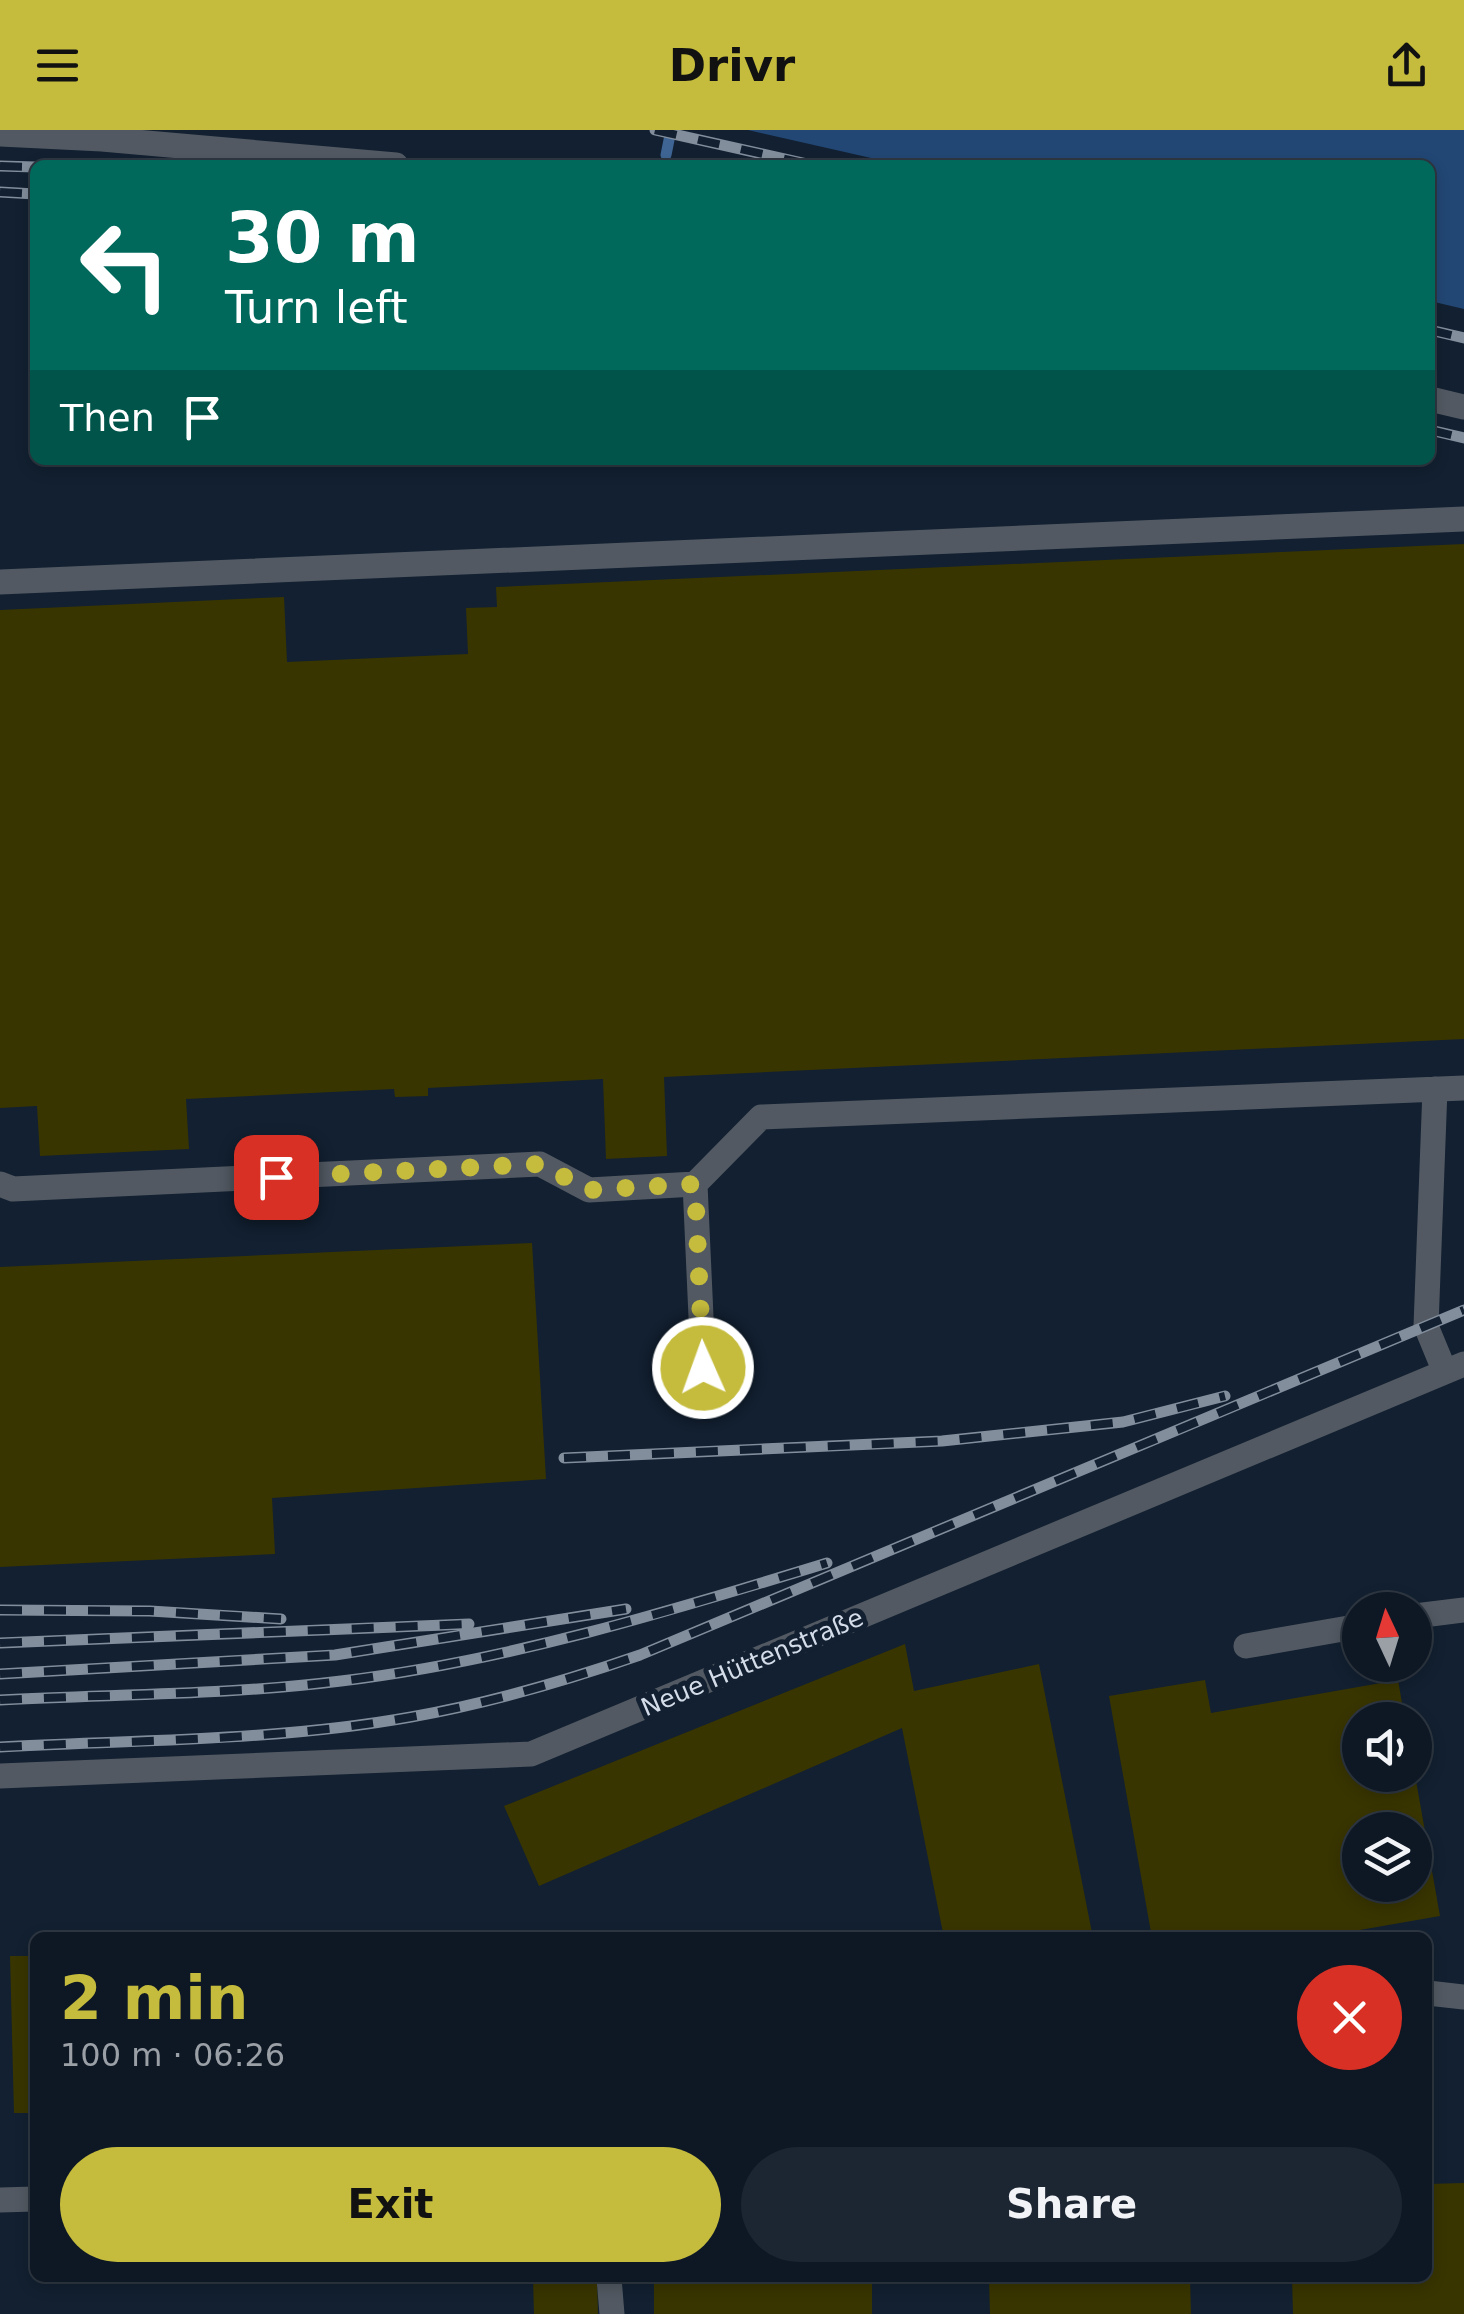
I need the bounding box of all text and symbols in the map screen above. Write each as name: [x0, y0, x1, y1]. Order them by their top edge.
icon: menu: [30, 38, 85, 93]
icon: share: [1379, 38, 1434, 93]
text: Drivr: [669, 39, 795, 92]
text: 30 m: [225, 197, 420, 279]
icon: left: [60, 200, 190, 330]
text: Turn left: [225, 281, 408, 334]
icon: arrive: [175, 390, 230, 445]
text: Then: [60, 396, 155, 440]
pin: [234, 1135, 319, 1220]
icon: arrive: [249, 1150, 304, 1205]
position arrow: [651, 1316, 755, 1420]
north arrow: [1342, 1592, 1432, 1682]
map controls: [1342, 1592, 1432, 1902]
street label: Neue Hüttenstraße: [637, 1603, 868, 1722]
button: sound: [1342, 1702, 1432, 1792]
button: layers: [1342, 1812, 1432, 1902]
text: 2 min: [60, 1963, 248, 2033]
button: close: [1297, 1965, 1402, 2070]
text: 100 m · 06:26: [60, 2036, 285, 2074]
button: Exit: [60, 2147, 721, 2262]
button: Share: [741, 2147, 1402, 2262]

